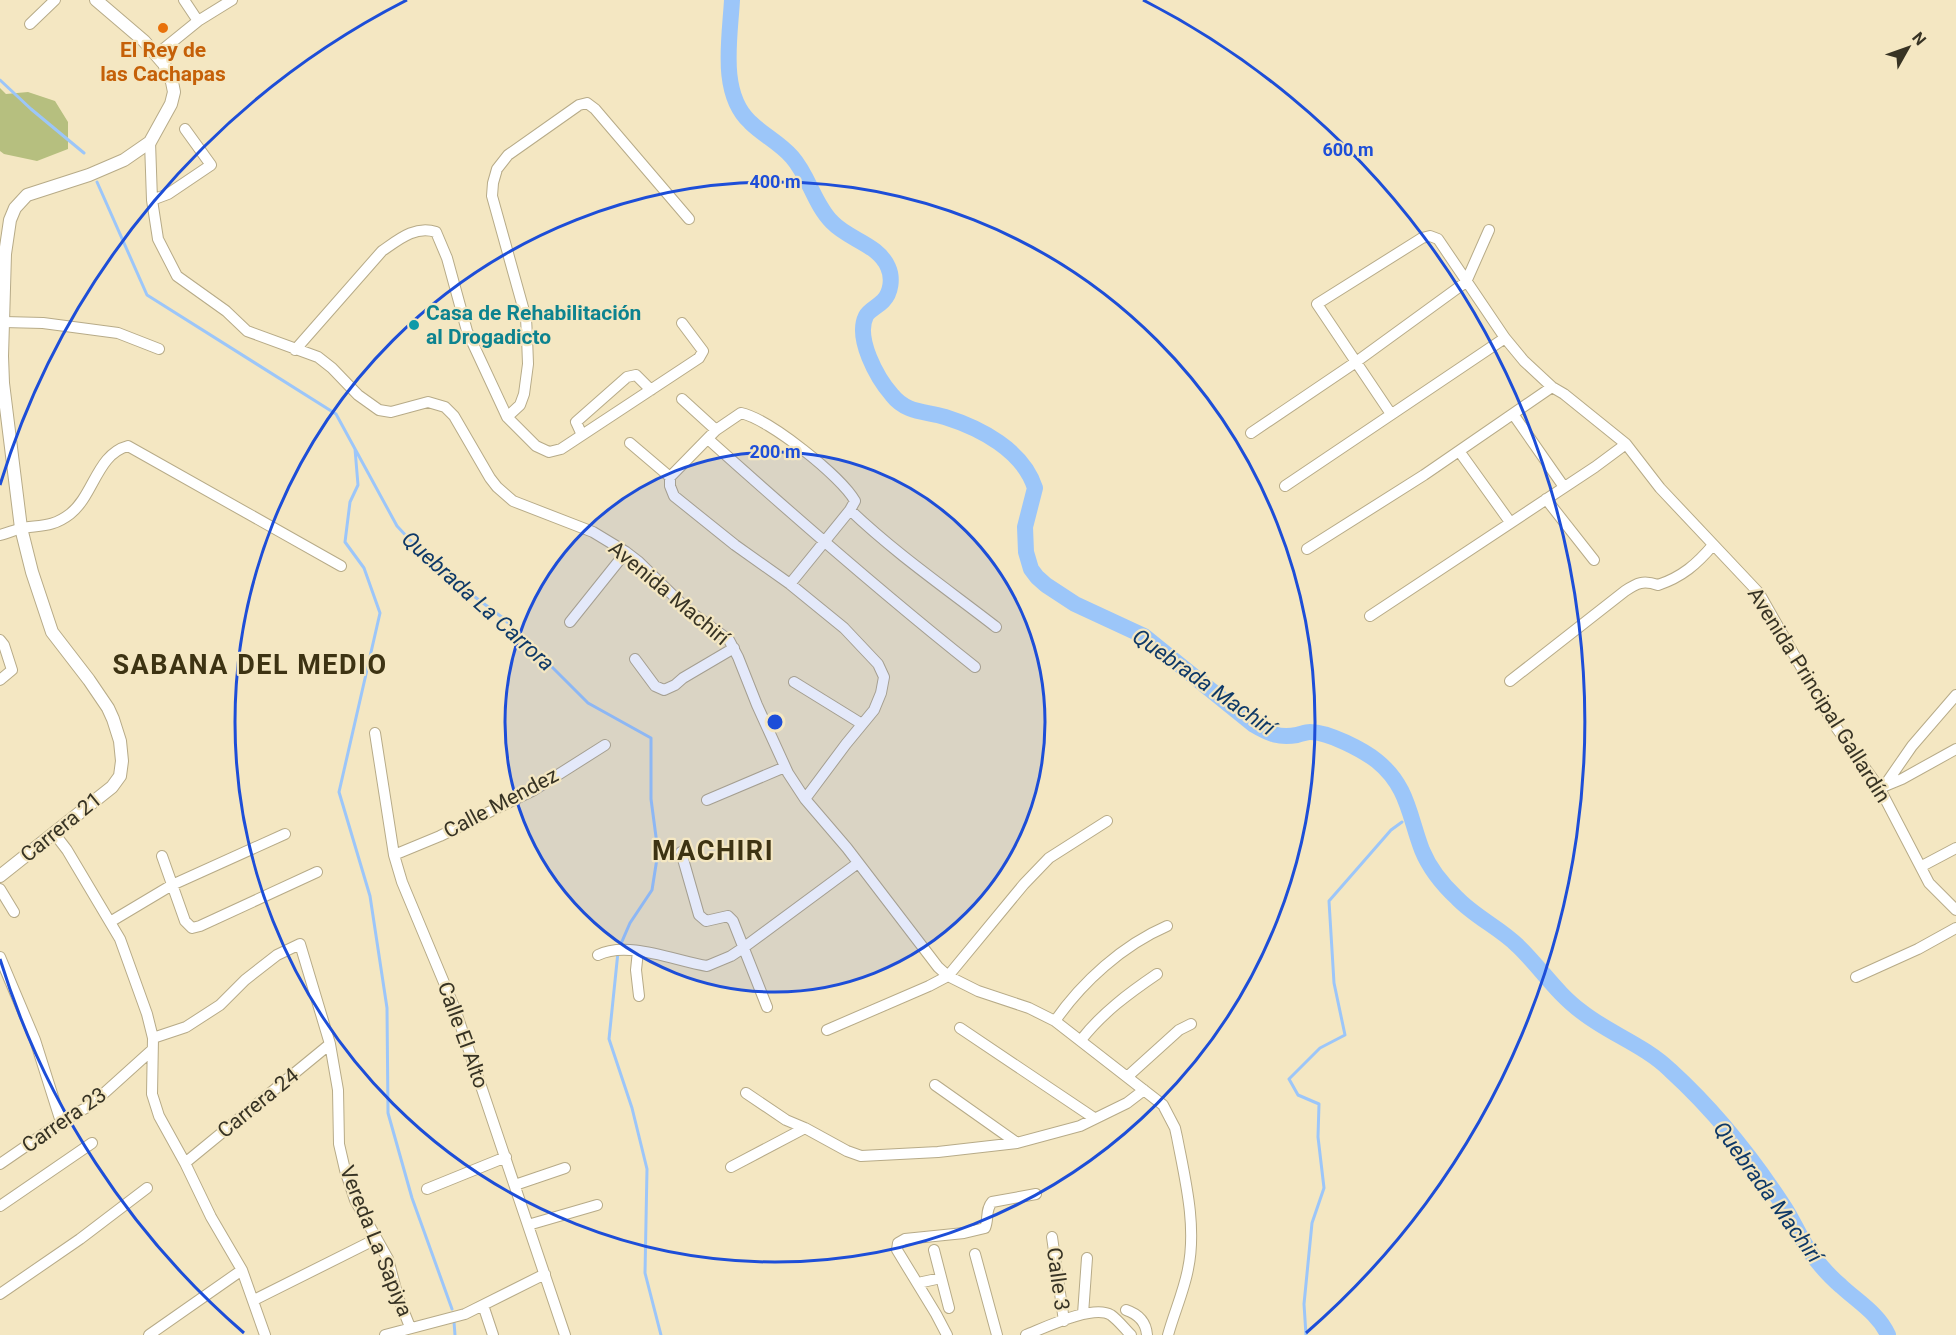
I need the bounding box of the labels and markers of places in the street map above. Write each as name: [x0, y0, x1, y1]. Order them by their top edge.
marker: El Rey de las Cachapas: [156, 21, 170, 35]
place label: El Rey de las Cachapas: [100, 38, 226, 86]
place label: Casa de Rehabilitación al Drogadicto: [426, 301, 641, 349]
marker: Casa de Rehabilitación al Drogadicto: [407, 318, 421, 332]
centre of rings: [765, 712, 785, 732]

